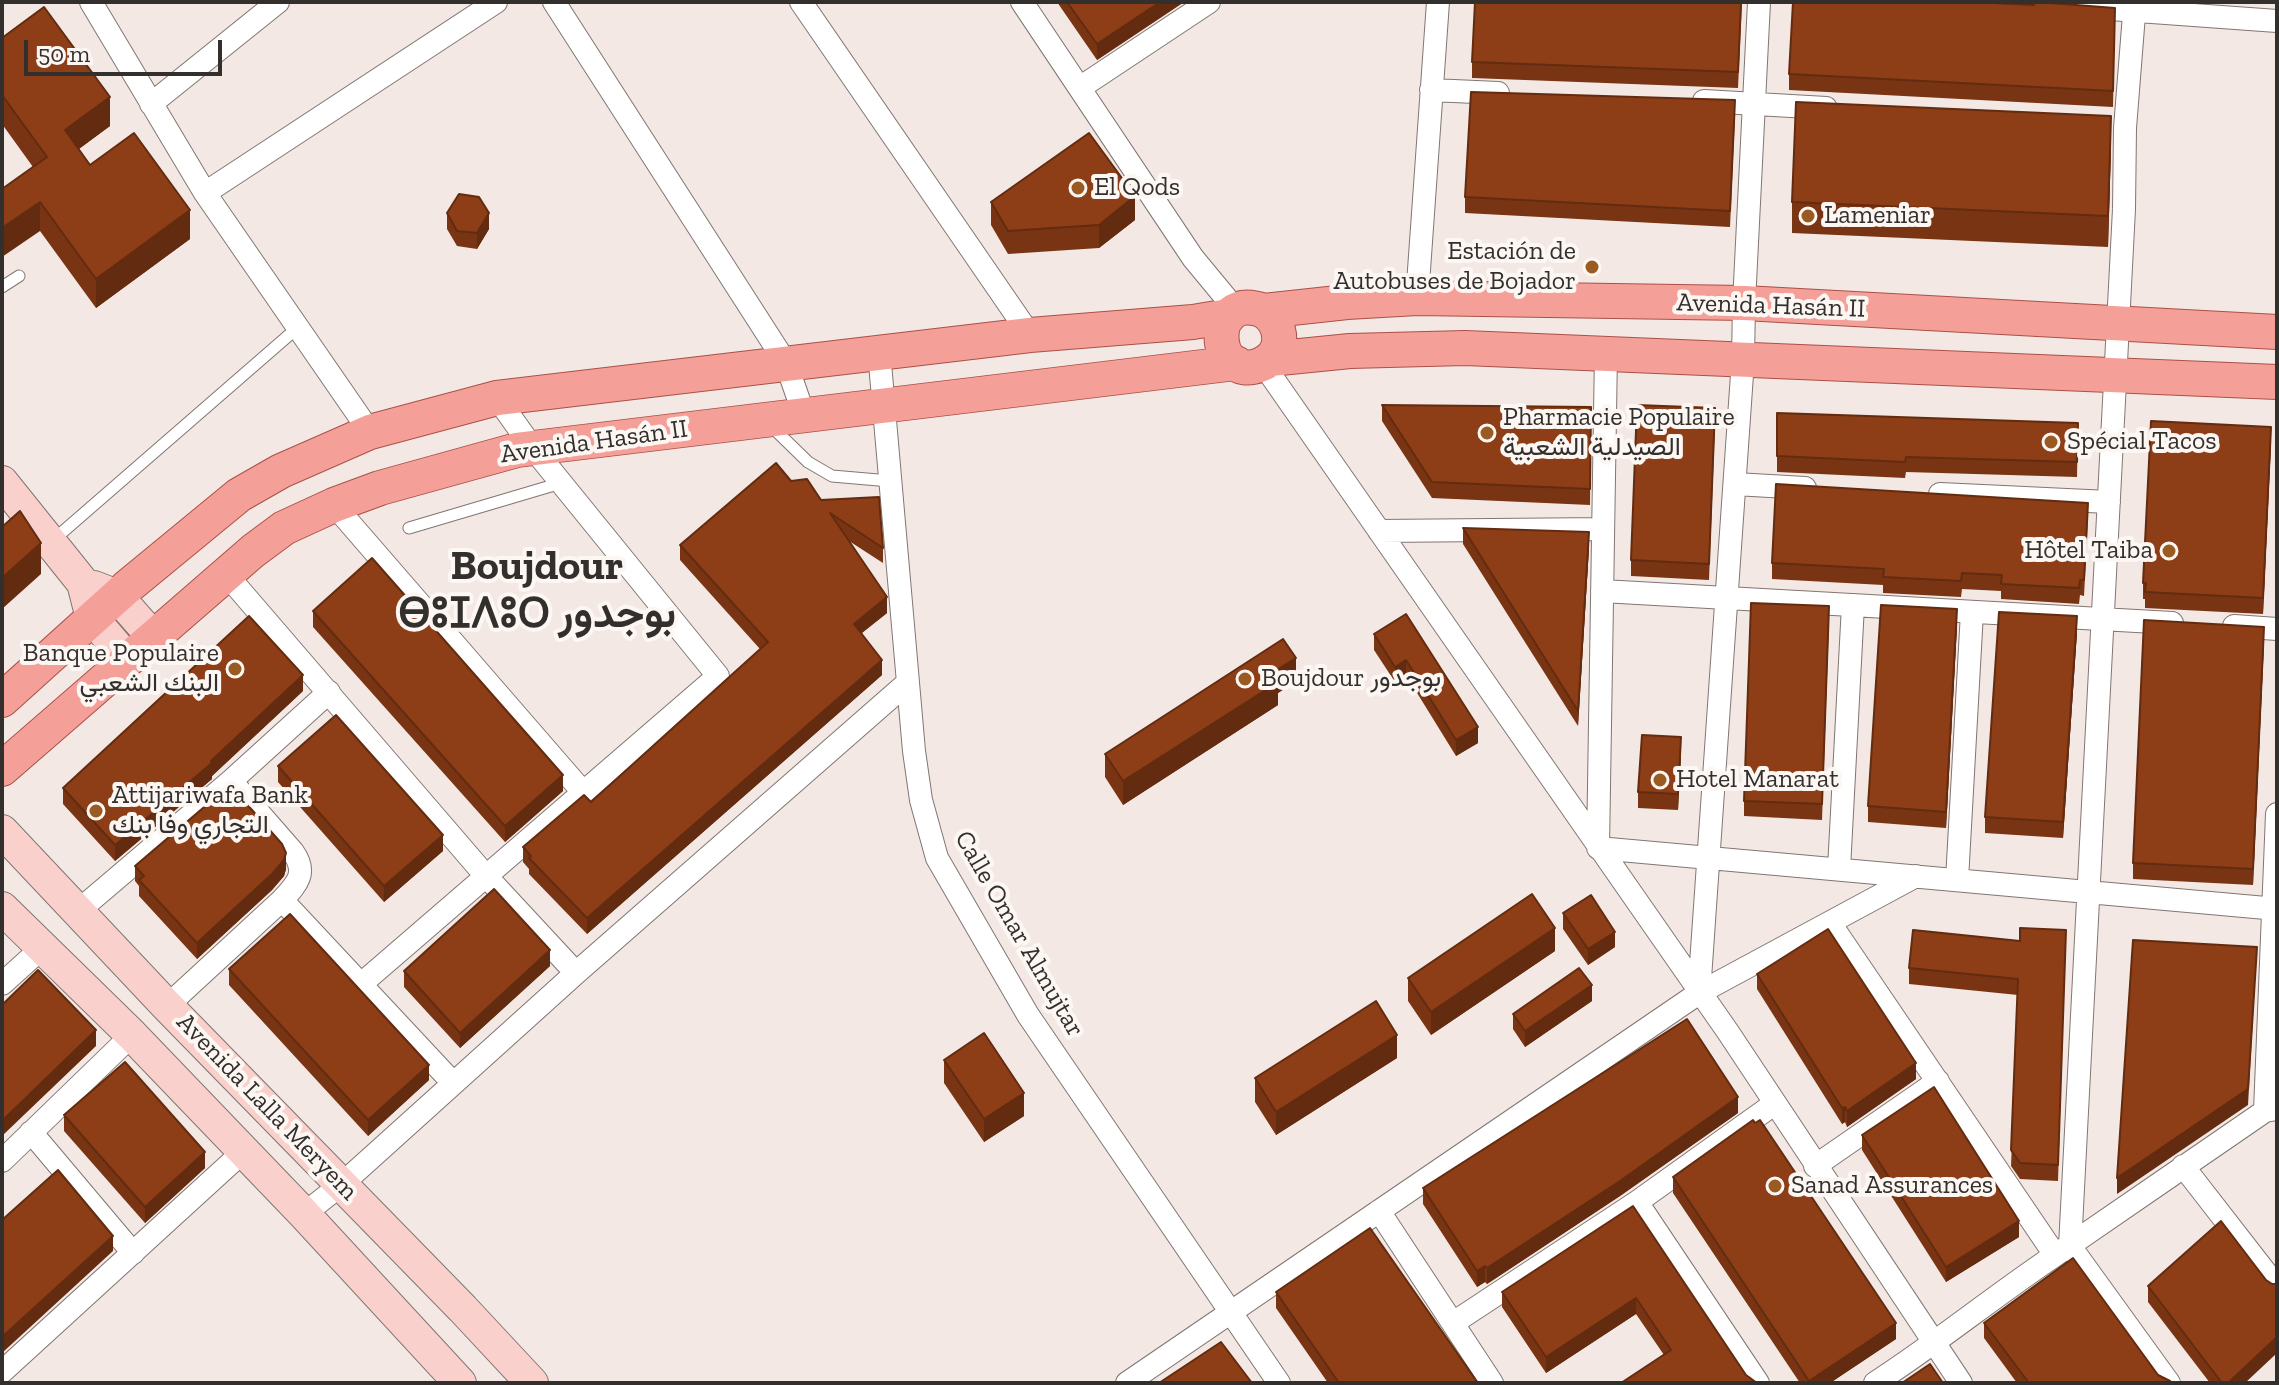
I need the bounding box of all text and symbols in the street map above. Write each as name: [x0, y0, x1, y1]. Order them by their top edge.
scale bar: [28, 24, 226, 74]
text: 50 m: [38, 39, 90, 68]
place label: El Qods: [1094, 172, 1180, 204]
marker: El Qods: [1069, 179, 1087, 197]
place label: Lameniar: [1824, 200, 1931, 232]
marker: Lameniar: [1799, 207, 1817, 225]
place label: Estación de Autobuses de Bojador: [1334, 236, 1576, 298]
marker: Estación de Autobuses de Bojador: [1583, 258, 1601, 276]
street label: Avenida Hasán II: [1676, 287, 1866, 325]
place label: Pharmacie Populaire الصيدلية الشعبية: [1503, 402, 1735, 464]
street label: Avenida Hasán II: [498, 413, 690, 471]
marker: Pharmacie Populaire الصيدلية الشعبية: [1478, 424, 1496, 442]
place label: Spécial Tacos: [2067, 426, 2217, 458]
marker: Spécial Tacos: [2042, 433, 2060, 451]
place label: Hôtel Taiba: [2024, 535, 2153, 567]
district label: Boujdour ⴱⵓⵊⴷⵓⵔ بوجدور: [398, 542, 676, 640]
marker: Hôtel Taiba: [2160, 542, 2178, 560]
place label: Banque Populaire البنك الشعبي: [23, 638, 219, 700]
marker: Banque Populaire البنك الشعبي: [226, 660, 244, 678]
place label: Boujdour بوجدور: [1261, 663, 1441, 695]
marker: Boujdour بوجدور: [1236, 670, 1254, 688]
place label: Hotel Manarat: [1676, 764, 1839, 796]
marker: Hotel Manarat: [1651, 771, 1669, 789]
place label: Attijariwafa Bank التجاري وفا بنك: [112, 780, 308, 842]
marker: Attijariwafa Bank التجاري وفا بنك: [87, 802, 105, 820]
street label: Calle Omar Almujtar: [947, 826, 1091, 1042]
street label: Avenida Lalla Meryem: [170, 1007, 364, 1207]
place label: Sanad Assurances: [1791, 1170, 1993, 1202]
marker: Sanad Assurances: [1766, 1177, 1784, 1195]

